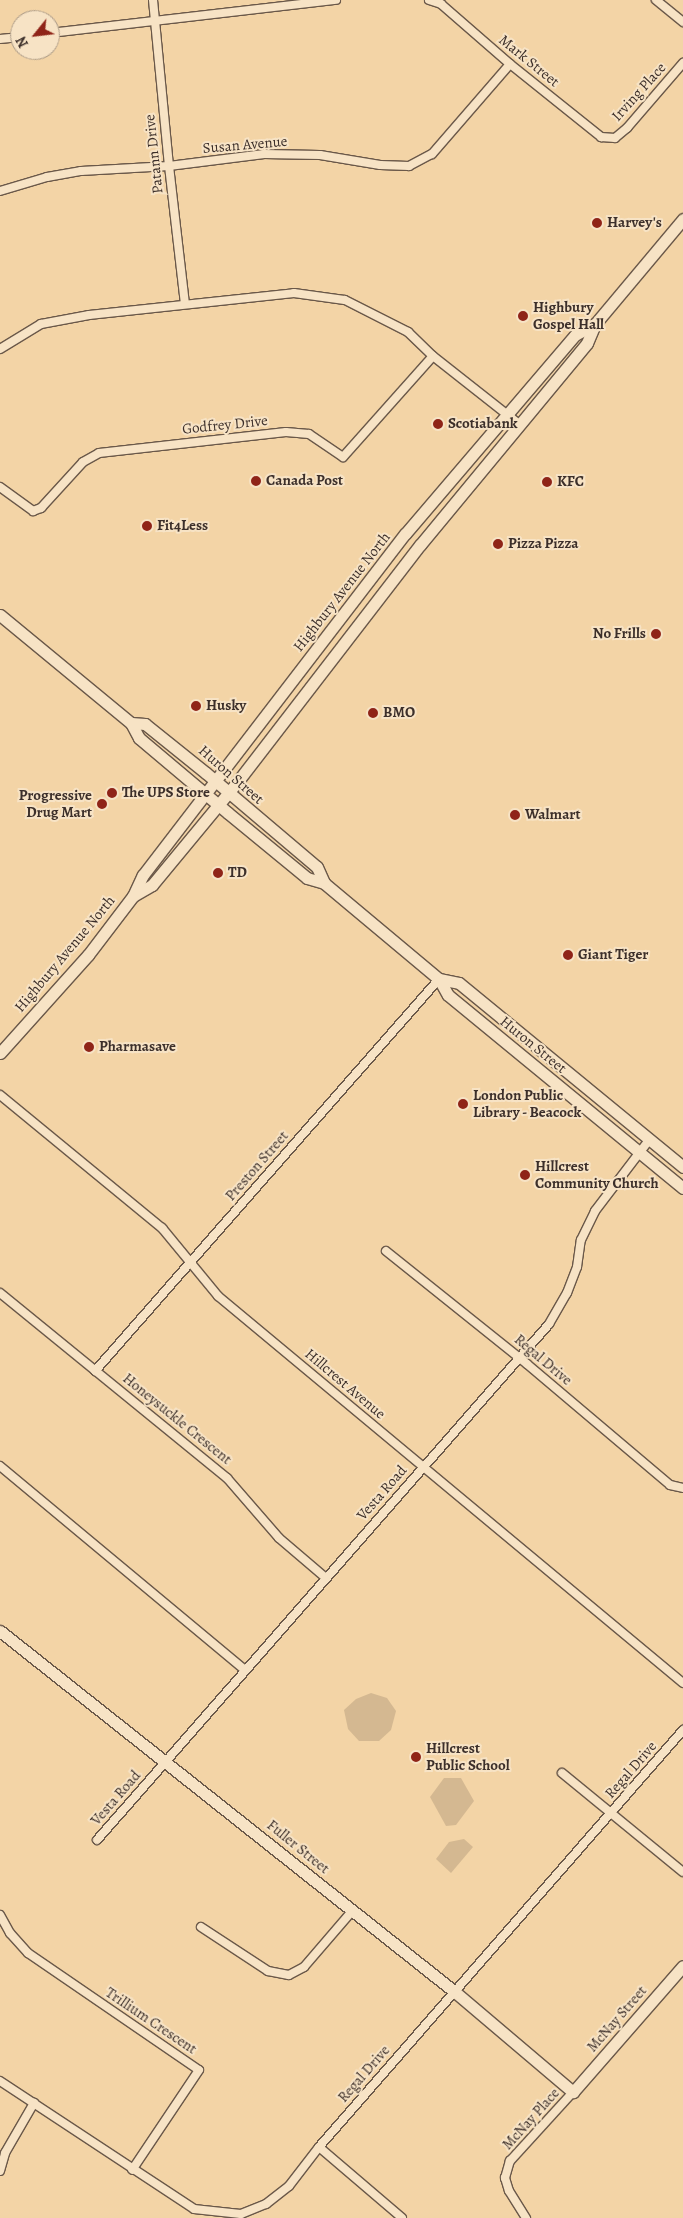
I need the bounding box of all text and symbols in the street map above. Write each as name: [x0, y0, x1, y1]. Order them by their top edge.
north arrow: [10, 10, 60, 60]
street label: Mark Street: [495, 31, 563, 91]
text: N: [12, 33, 33, 51]
street label: Irving Place: [608, 59, 670, 125]
street label: Patann Drive: [141, 113, 167, 195]
street label: Susan Avenue: [202, 132, 288, 158]
place label: Harvey's: [607, 214, 662, 232]
marker: Harvey's: [591, 217, 603, 229]
place label: Highbury Gospel Hall: [533, 298, 604, 333]
marker: Highbury Gospel Hall: [517, 310, 529, 322]
street label: Godfrey Drive: [181, 412, 269, 438]
place label: Scotiabank: [448, 415, 518, 433]
marker: Scotiabank: [432, 418, 444, 430]
place label: Canada Post: [266, 472, 343, 490]
place label: KFC: [557, 473, 584, 491]
marker: Canada Post: [250, 475, 262, 487]
marker: KFC: [541, 476, 553, 488]
place label: Fit4Less: [157, 517, 208, 535]
marker: Fit4Less: [141, 520, 153, 532]
street label: Highbury Avenue North: [290, 529, 394, 655]
place label: Pizza Pizza: [508, 535, 579, 553]
marker: Pizza Pizza: [492, 538, 504, 550]
place label: No Frills: [593, 625, 646, 643]
marker: No Frills: [650, 628, 662, 640]
place label: Husky: [206, 697, 246, 715]
marker: Husky: [190, 700, 202, 712]
place label: BMO: [383, 704, 415, 722]
marker: BMO: [367, 707, 379, 719]
street label: Huron Street: [195, 742, 267, 808]
place label: The UPS Store: [122, 784, 210, 802]
place label: Progressive Drug Mart: [19, 786, 92, 821]
marker: The UPS Store: [106, 787, 118, 799]
marker: Progressive Drug Mart: [96, 798, 108, 810]
place label: Walmart: [525, 806, 581, 824]
marker: Walmart: [509, 809, 521, 821]
place label: TD: [228, 864, 247, 882]
marker: TD: [212, 867, 224, 879]
street label: Highbury Avenue North: [11, 892, 119, 1016]
place label: Giant Tiger: [578, 946, 649, 964]
marker: Giant Tiger: [562, 949, 574, 961]
street label: Huron Street: [496, 1013, 570, 1077]
place label: Pharmasave: [99, 1038, 176, 1056]
marker: Pharmasave: [83, 1041, 95, 1053]
place label: London Public Library - Beacock: [473, 1086, 582, 1121]
marker: London Public Library - Beacock: [457, 1098, 469, 1110]
street label: Preston Street: [222, 1127, 292, 1205]
place label: Hillcrest Community Church: [535, 1157, 659, 1192]
marker: Hillcrest Community Church: [519, 1169, 531, 1181]
street label: Regal Drive: [510, 1331, 576, 1389]
street label: Hillcrest Avenue: [301, 1345, 389, 1423]
street label: Honeysuckle Crescent: [119, 1370, 235, 1468]
street label: Vesta Road: [353, 1462, 411, 1524]
street label: Regal Drive: [601, 1738, 661, 1802]
place label: Hillcrest Public School: [426, 1739, 510, 1774]
marker: Hillcrest Public School: [410, 1751, 422, 1763]
street label: Vesta Road: [87, 1767, 145, 1829]
street label: Fuller Street: [263, 1816, 333, 1878]
street label: McNay Street: [583, 1982, 651, 2056]
street label: Trillium Crescent: [102, 1984, 200, 2058]
street label: Regal Drive: [334, 2042, 394, 2106]
street label: McNay Place: [499, 2084, 563, 2154]

